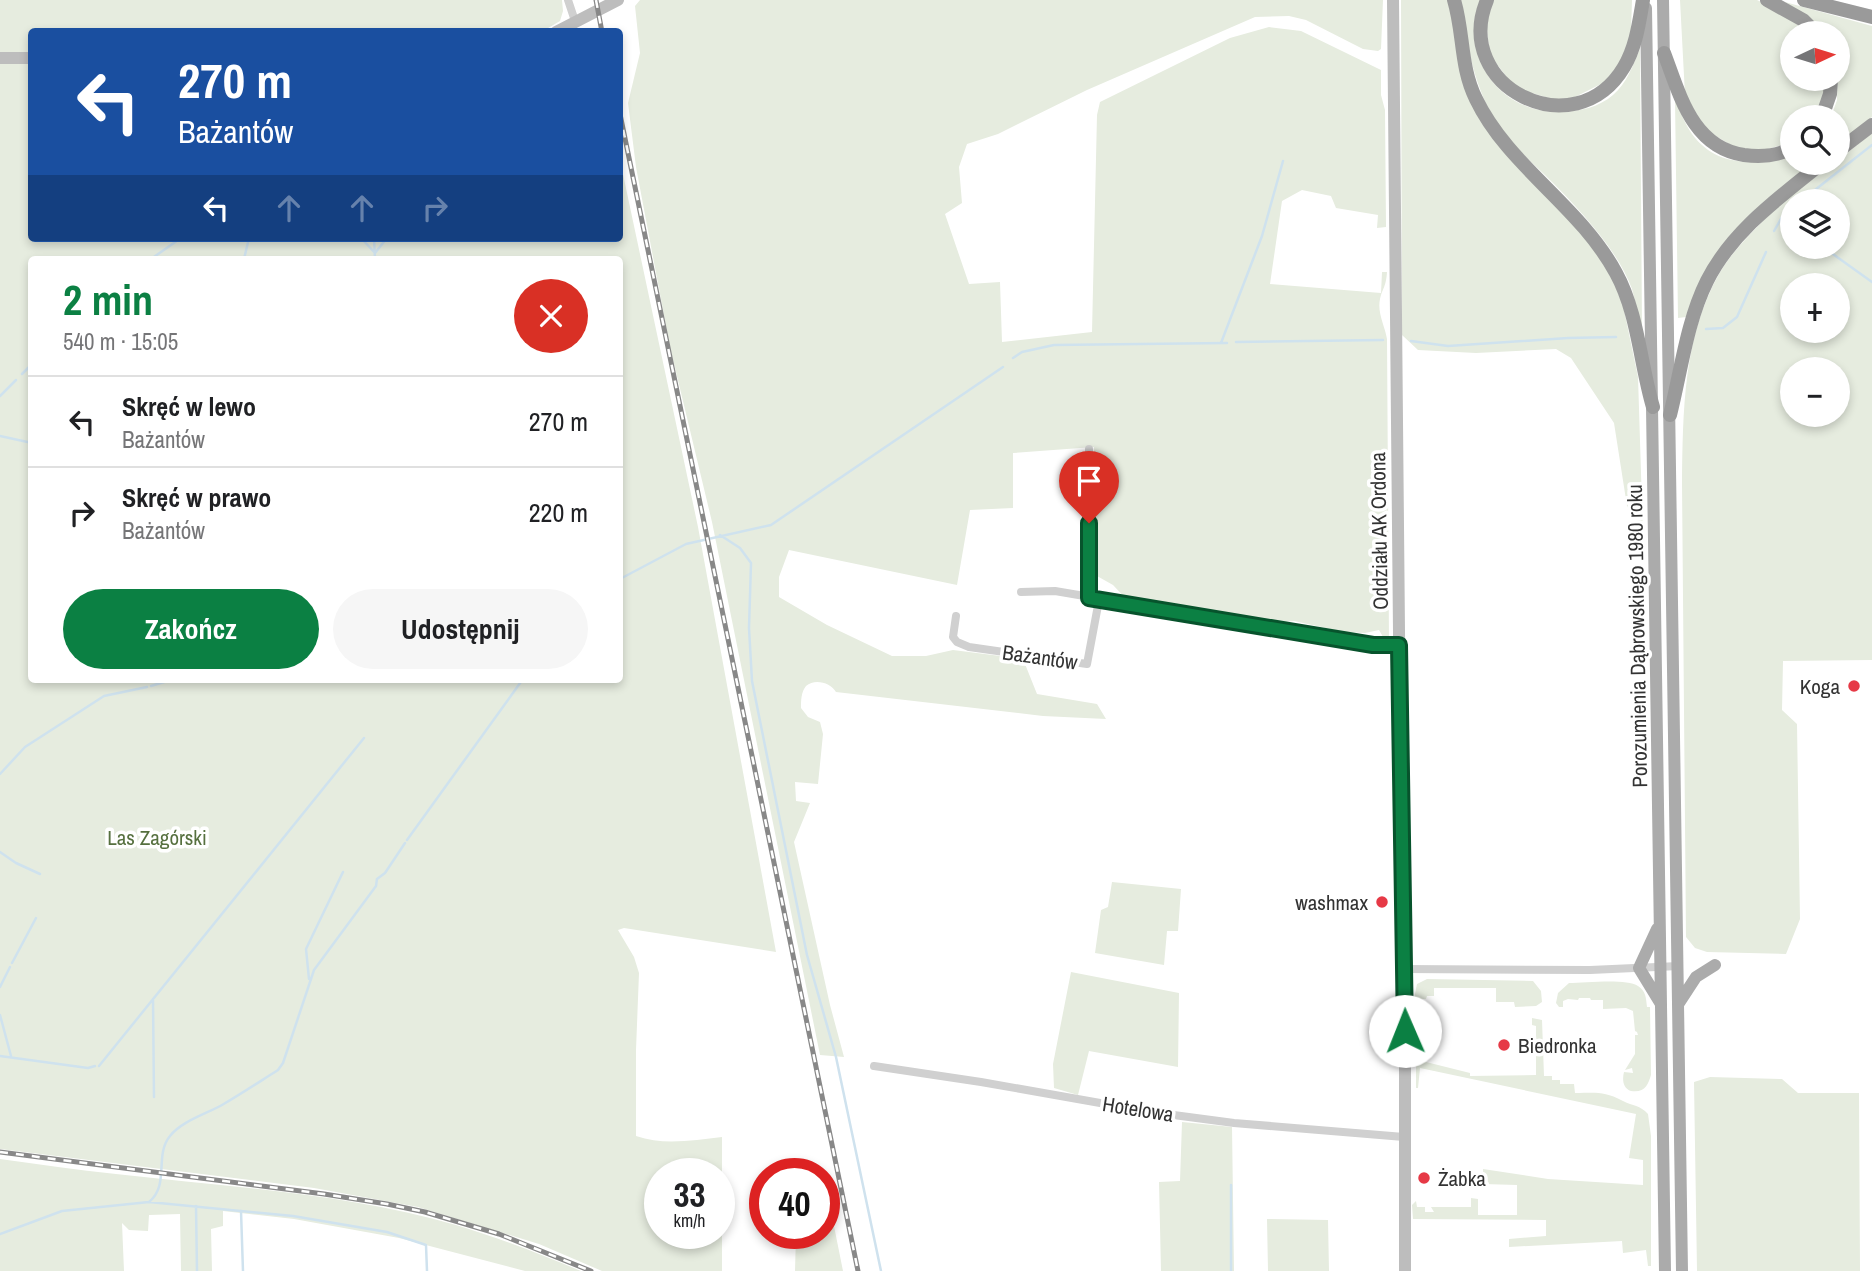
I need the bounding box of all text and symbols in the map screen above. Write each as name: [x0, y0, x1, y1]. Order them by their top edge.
north arrow: [1780, 21, 1850, 91]
map controls: [1780, 21, 1850, 427]
text: 270 m: [178, 47, 292, 113]
icon: left: [63, 56, 154, 147]
button: search: [1780, 105, 1850, 175]
text: Bażantów: [178, 110, 293, 153]
icon: left: [197, 189, 235, 227]
icon: ahead: [270, 189, 308, 227]
icon: ahead: [343, 189, 381, 227]
icon: right: [416, 189, 454, 227]
button: layers: [1780, 189, 1850, 259]
text: 2 min: [63, 272, 153, 328]
button: +: [1780, 273, 1850, 343]
button: close: [514, 279, 588, 353]
text: 540 m · 15:05: [63, 326, 178, 357]
button: −: [1780, 357, 1850, 427]
text: Skręć w lewo: [122, 389, 256, 424]
icon: left: [63, 403, 101, 441]
text: 270 m: [529, 404, 588, 439]
text: Bażantów: [122, 424, 205, 455]
pin: [1059, 451, 1119, 523]
street label: Oddziału AK Ordona: [1363, 451, 1395, 610]
icon: arrive: [1070, 462, 1108, 500]
text: Skręć w prawo: [122, 480, 271, 515]
street label: Porozumienia Dąbrowskiego 1980 roku: [1620, 484, 1654, 788]
icon: right: [63, 494, 101, 532]
text: 220 m: [529, 495, 588, 530]
text: Bażantów: [122, 515, 205, 546]
button: Zakończ: [63, 589, 319, 669]
button: Udostępnij: [333, 589, 588, 669]
street label: Bażantów: [1001, 637, 1080, 677]
place label: Koga: [1800, 672, 1840, 701]
marker: Koga: [1846, 678, 1862, 694]
park label: Las Zagórski: [107, 823, 207, 852]
place label: washmax: [1295, 888, 1368, 917]
marker: washmax: [1374, 894, 1390, 910]
position arrow: [1368, 994, 1442, 1068]
place label: Biedronka: [1518, 1031, 1597, 1060]
marker: Biedronka: [1496, 1037, 1512, 1053]
street label: Hotelowa: [1100, 1089, 1176, 1129]
speed limit sign: 40: [749, 1158, 840, 1249]
place label: Żabka: [1438, 1164, 1486, 1193]
marker: Żabka: [1416, 1170, 1432, 1186]
text: 33: [674, 1171, 705, 1218]
text: km/h: [674, 1208, 706, 1233]

